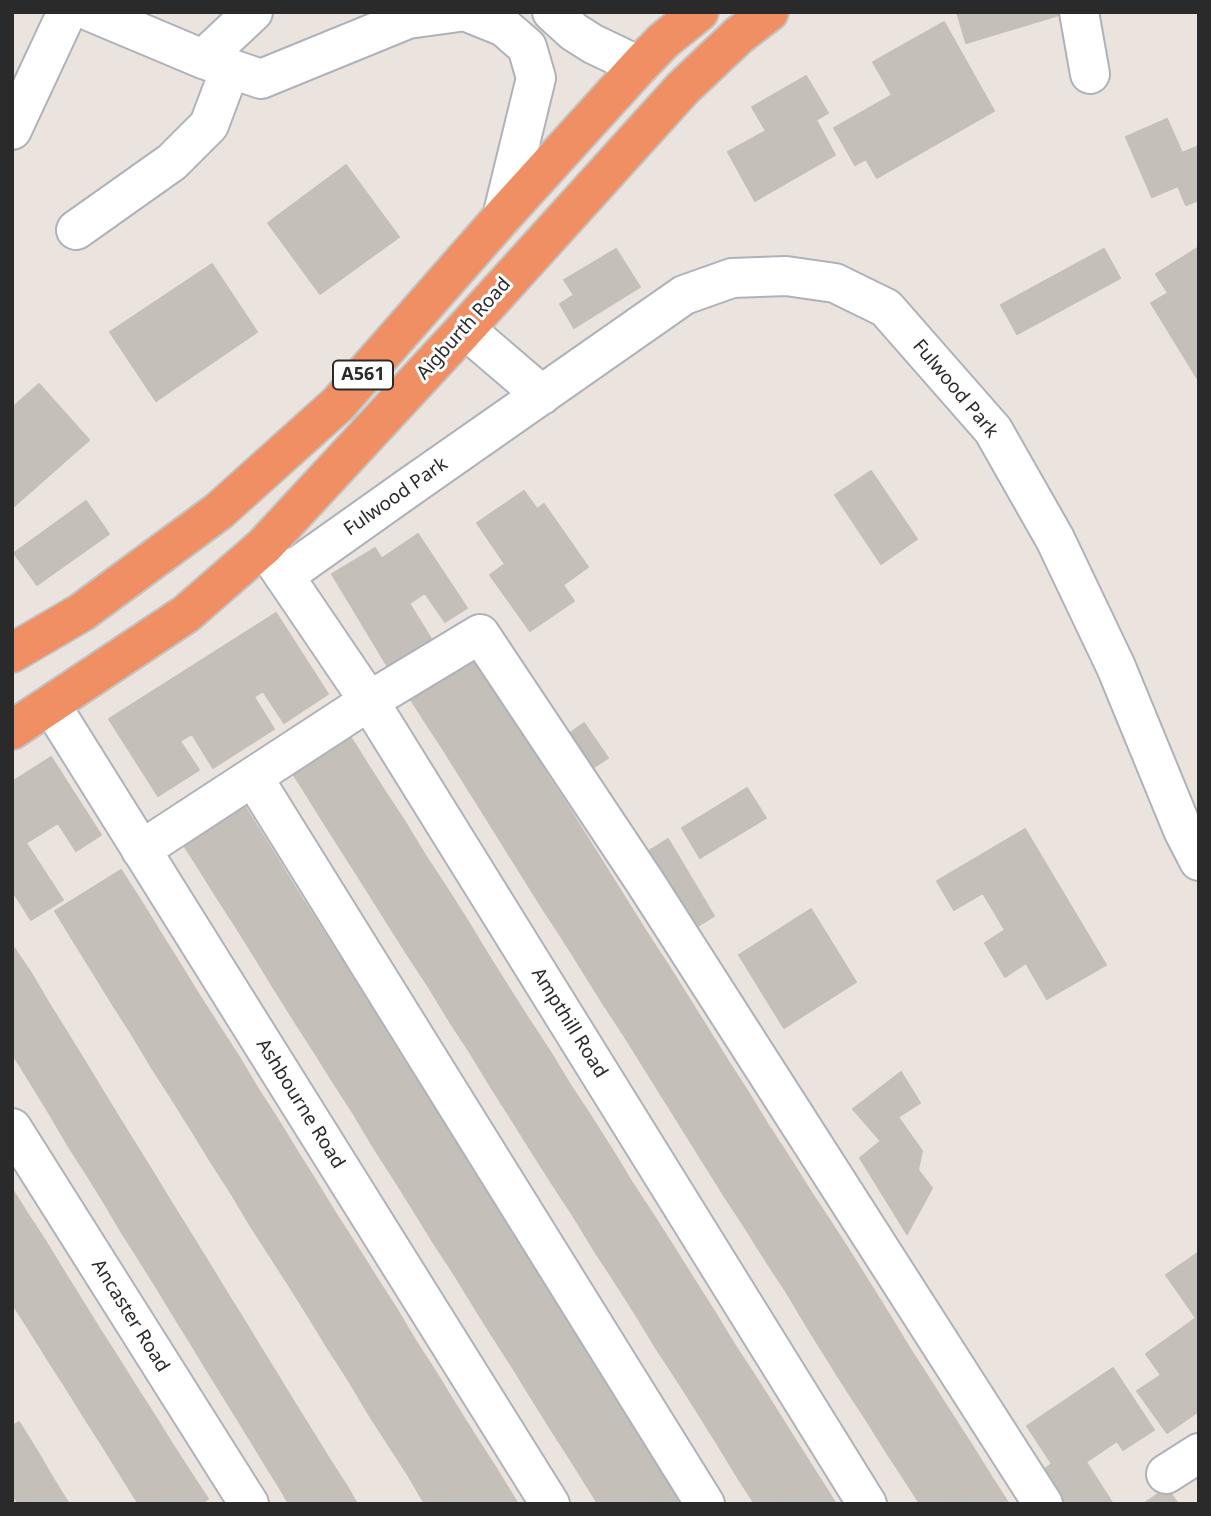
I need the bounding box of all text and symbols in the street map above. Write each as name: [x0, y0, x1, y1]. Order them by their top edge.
street label: Aigburth Road: [412, 273, 516, 385]
street label: Fulwood Park: [907, 335, 1003, 443]
road number: A561: [333, 360, 393, 390]
street label: Fulwood Park: [340, 453, 452, 541]
street label: Ampthill Road: [526, 964, 612, 1082]
street label: Ashbourne Road: [251, 1035, 349, 1173]
street label: Ancaster Road: [86, 1255, 174, 1377]

